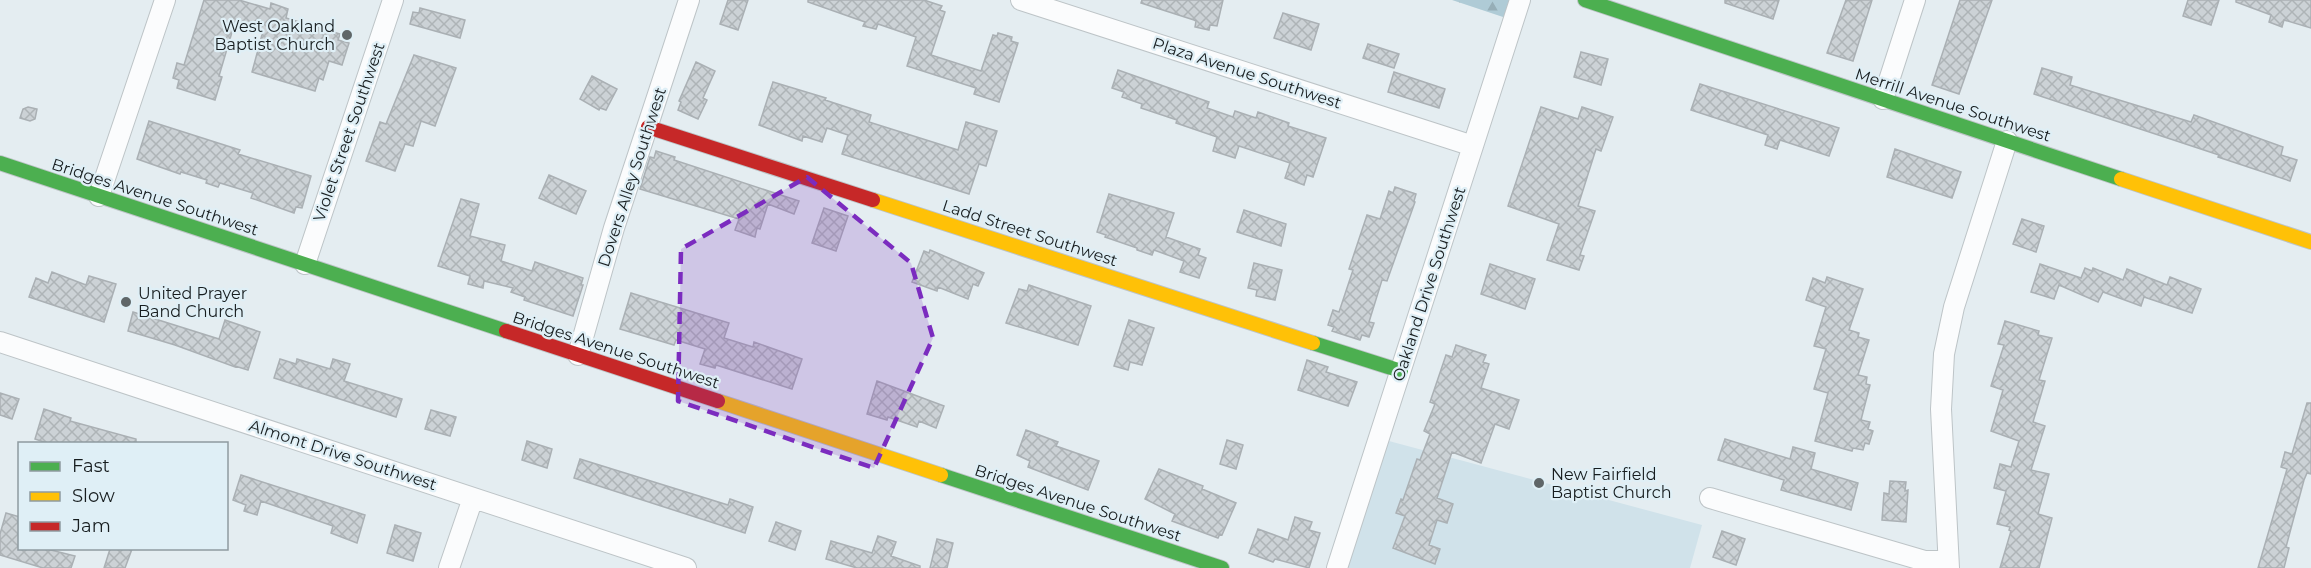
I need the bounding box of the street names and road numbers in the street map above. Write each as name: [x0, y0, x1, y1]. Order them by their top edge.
street label: Plaza Avenue Southwest: [1150, 33, 1344, 113]
street label: Violet Street Southwest: [309, 40, 389, 224]
street label: Merrill Avenue Southwest: [1853, 64, 2054, 146]
street label: Dovers Alley Southwest: [594, 84, 670, 269]
street label: Bridges Avenue Southwest: [49, 155, 261, 240]
street label: Oakland Drive Southwest: [1388, 184, 1470, 384]
street label: Ladd Street Southwest: [940, 196, 1120, 270]
street label: Bridges Avenue Southwest: [510, 308, 722, 393]
street label: Almont Drive Southwest: [247, 416, 440, 494]
street label: Bridges Avenue Southwest: [972, 461, 1184, 546]

